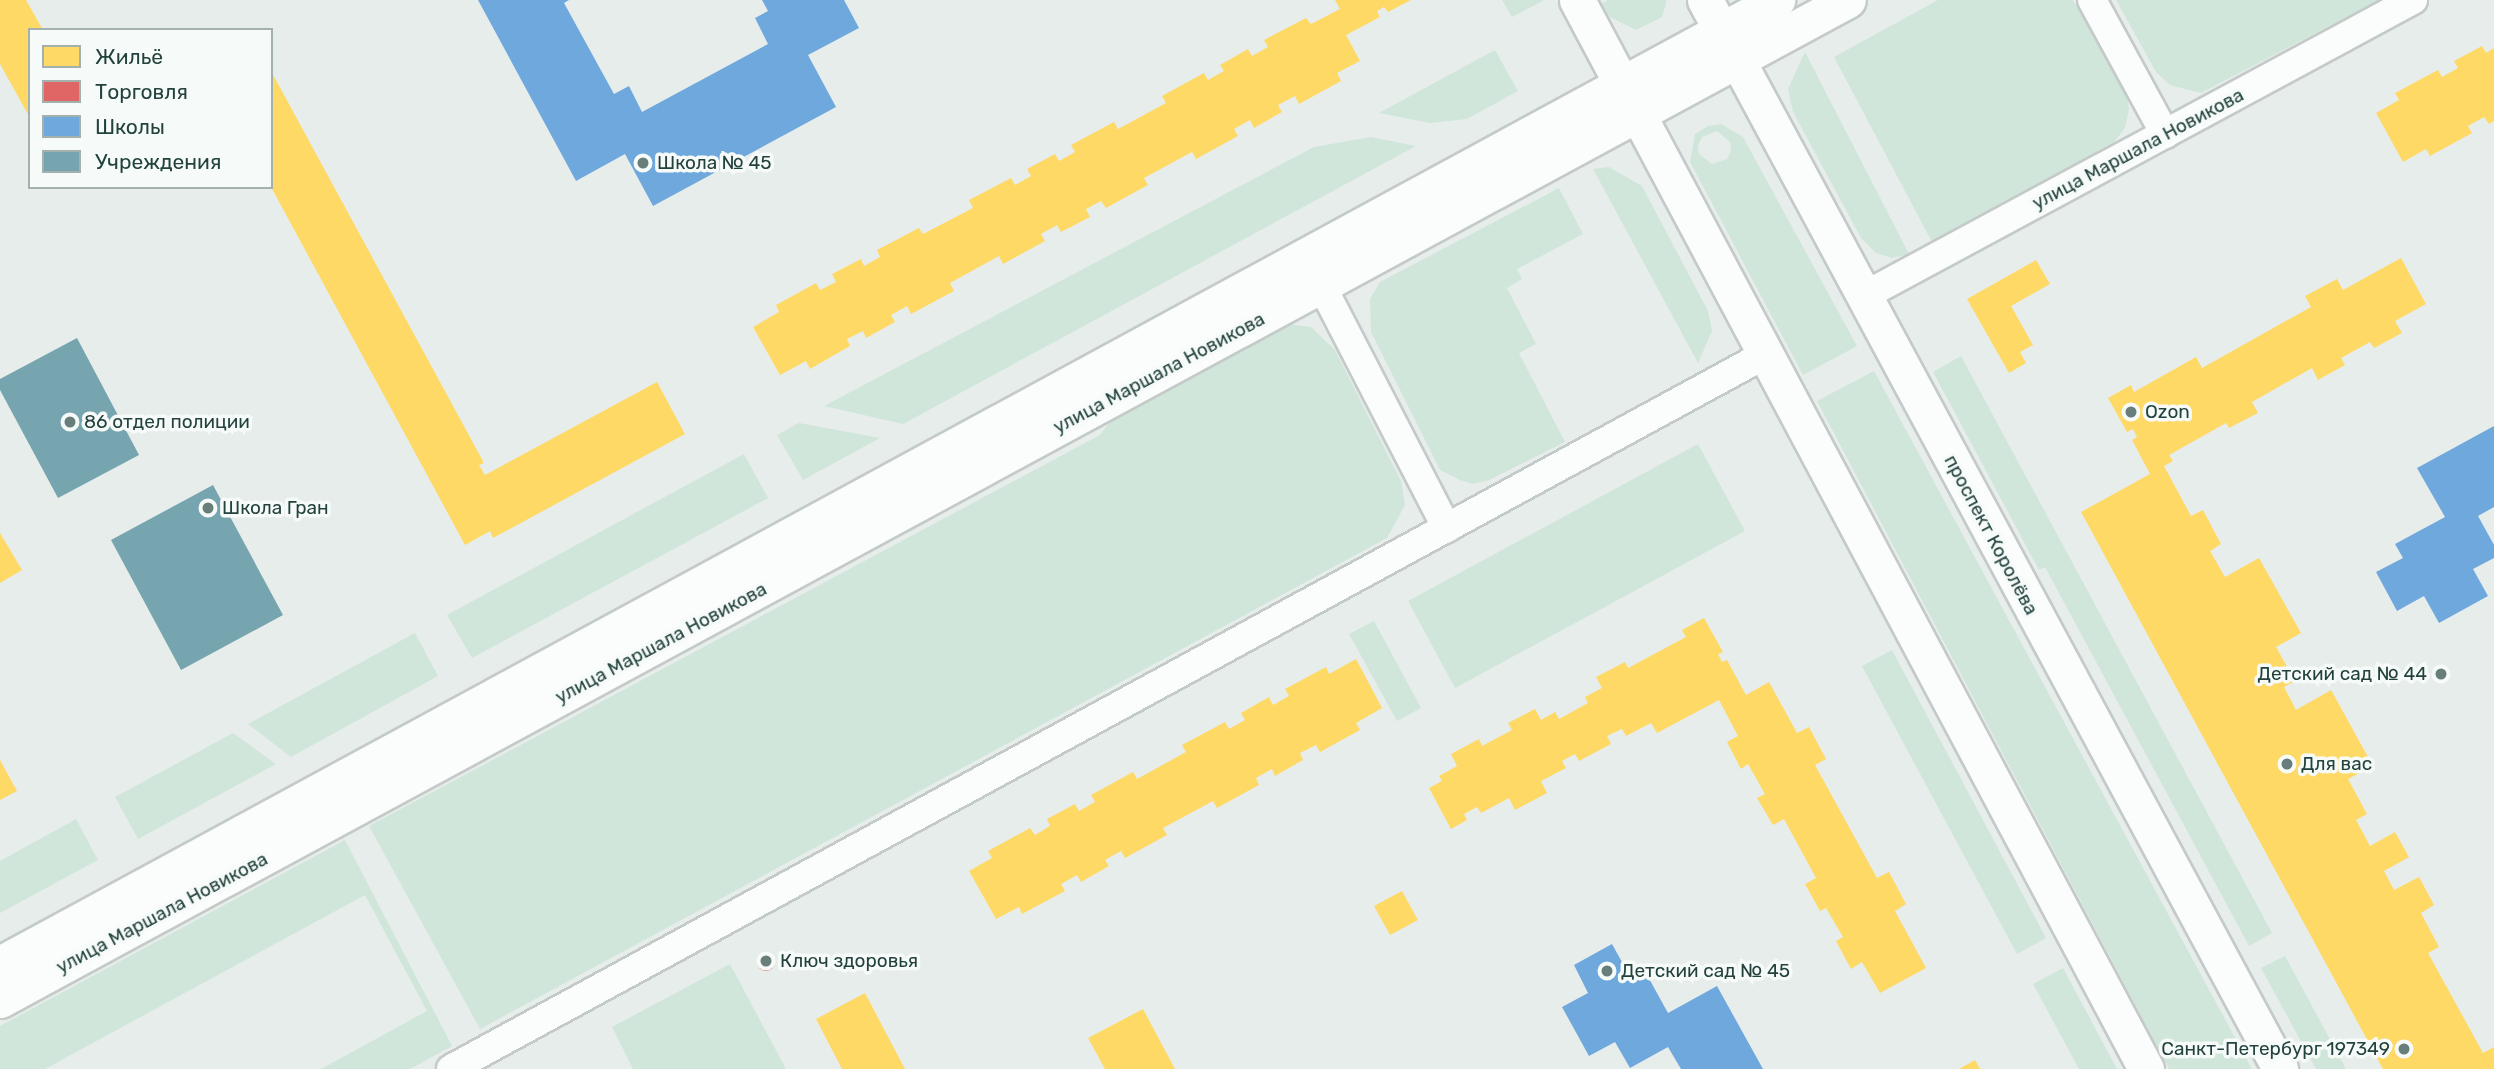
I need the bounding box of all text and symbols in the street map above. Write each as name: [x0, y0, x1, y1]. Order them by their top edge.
legend: [28, 28, 273, 189]
text: Жильё: [95, 44, 163, 69]
text: Торговля: [95, 79, 188, 104]
street label: улица Маршала Новикова: [2028, 83, 2248, 215]
text: Школы: [95, 114, 165, 139]
text: Учреждения: [95, 149, 221, 174]
place label: Школа № 45: [657, 152, 772, 174]
marker: Школа № 45: [635, 155, 651, 171]
street label: улица Маршала Новикова: [1049, 307, 1269, 439]
place label: Ozon: [2145, 401, 2190, 423]
marker: Ozon: [2123, 404, 2139, 420]
place label: 86 отдел полиции: [84, 411, 250, 433]
marker: 86 отдел полиции: [62, 414, 78, 430]
street label: проспект Королёва: [1939, 451, 2043, 619]
place label: Школа Гран: [222, 497, 329, 519]
marker: Школа Гран: [200, 500, 216, 516]
street label: улица Маршала Новикова: [551, 577, 771, 709]
place label: Детский сад № 44: [2257, 663, 2427, 685]
marker: Детский сад № 44: [2433, 666, 2449, 682]
place label: Для вас: [2301, 753, 2372, 775]
marker: Для вас: [2279, 756, 2295, 772]
street label: улица Маршала Новикова: [52, 847, 272, 979]
place label: Ключ здоровья: [780, 950, 918, 972]
marker: Ключ здоровья: [758, 953, 774, 969]
place label: Детский сад № 45: [1621, 960, 1790, 982]
marker: Детский сад № 45: [1599, 963, 1615, 979]
place label: Санкт-Петербург 197349: [2161, 1038, 2390, 1060]
marker: Санкт-Петербург 197349: [2396, 1041, 2412, 1057]

